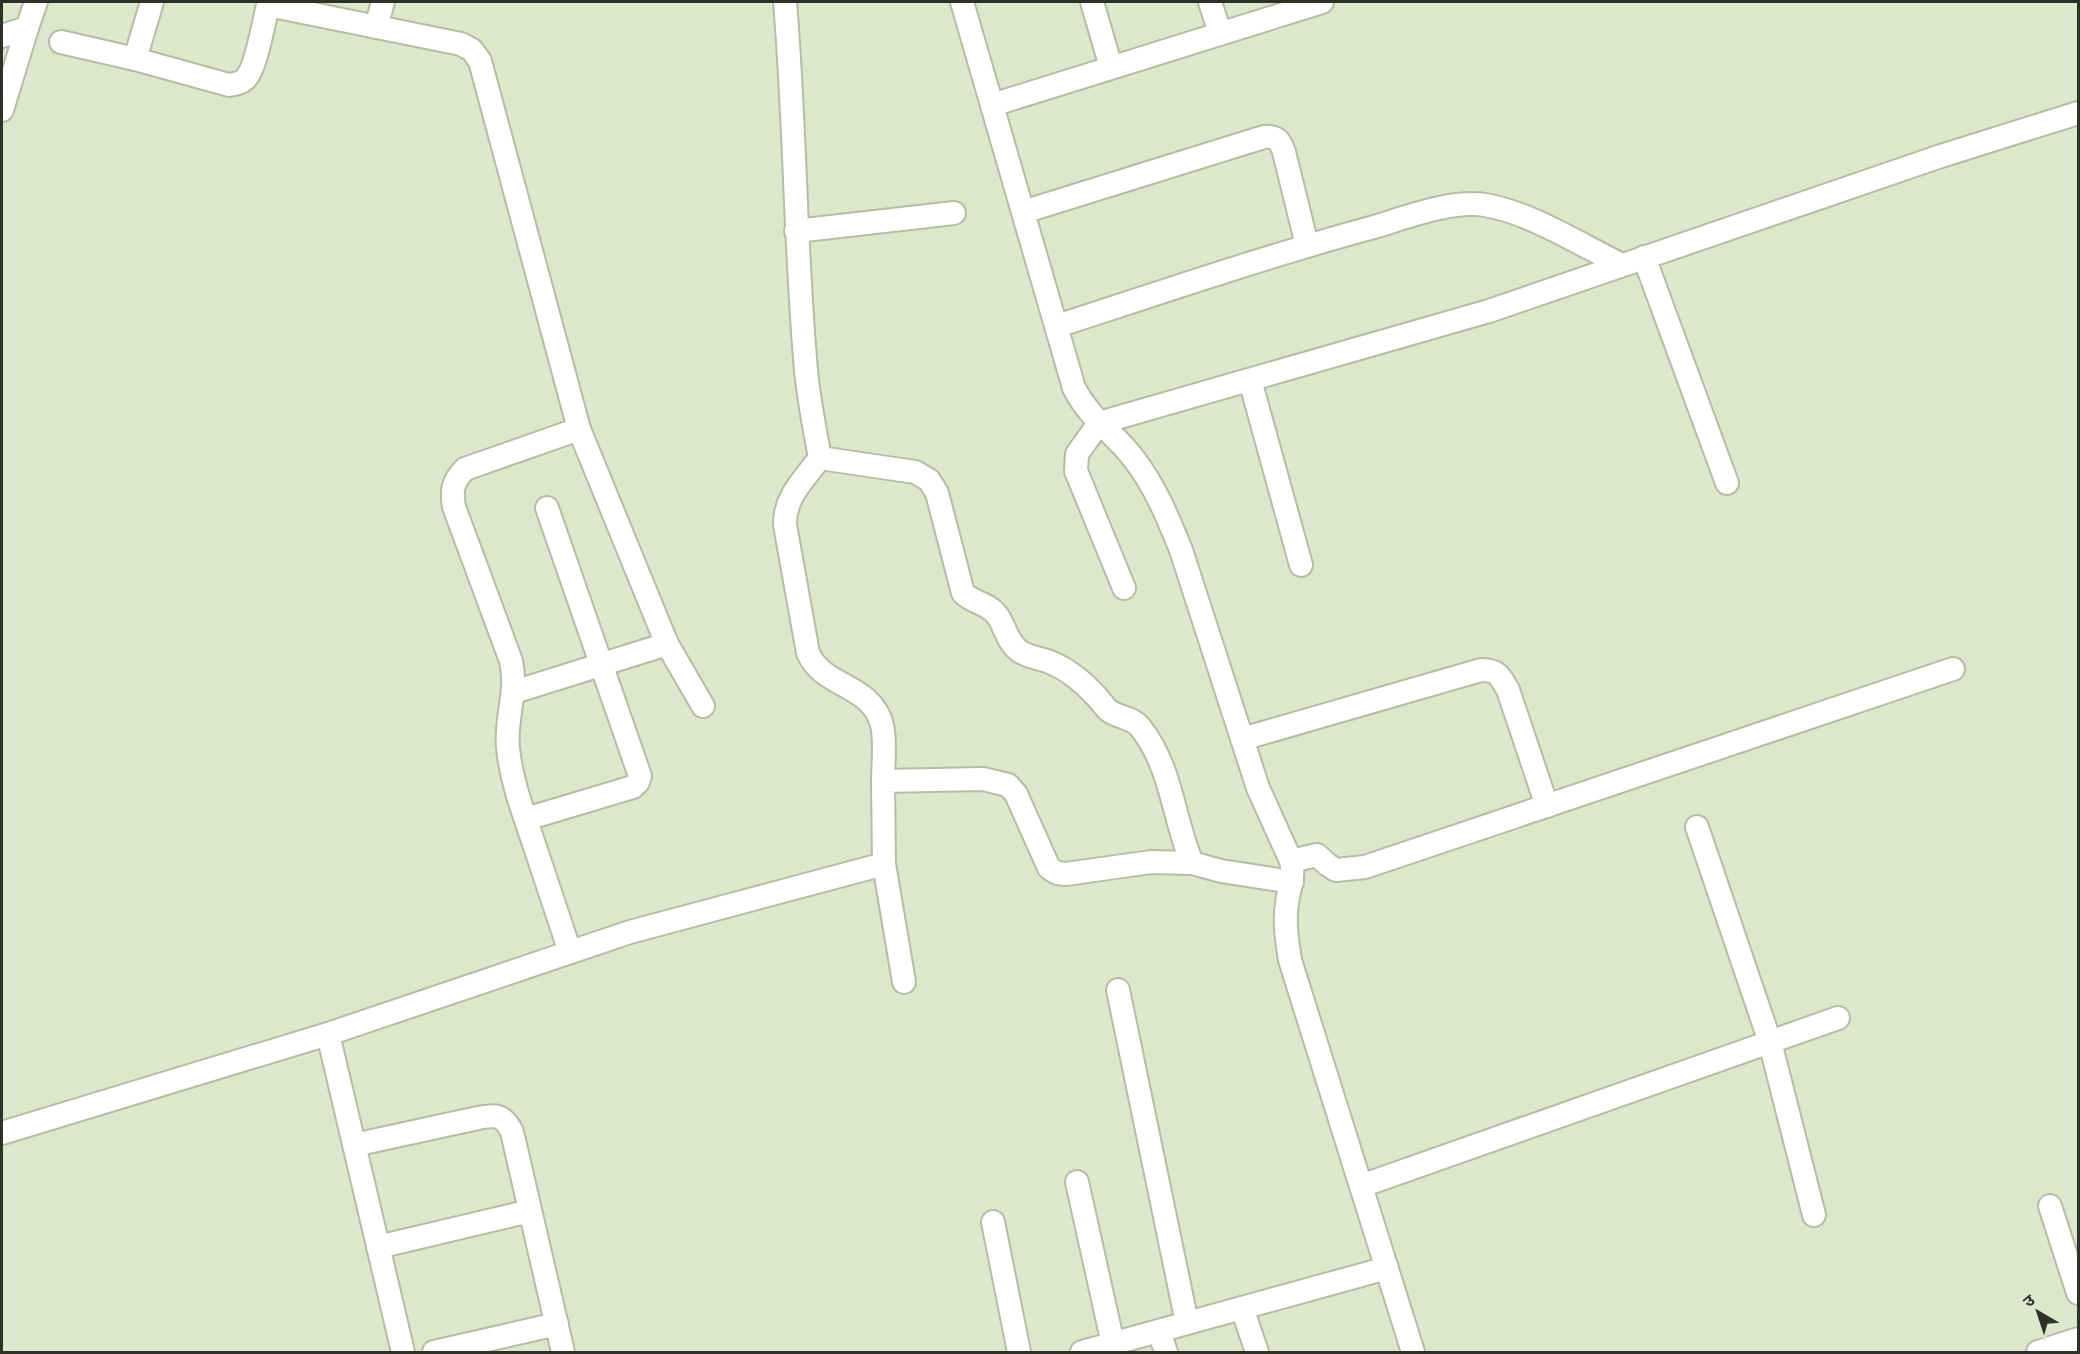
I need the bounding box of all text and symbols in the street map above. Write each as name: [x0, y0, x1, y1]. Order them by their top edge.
north arrow: [2008, 1282, 2068, 1342]
text: उ: [2021, 1292, 2038, 1310]

